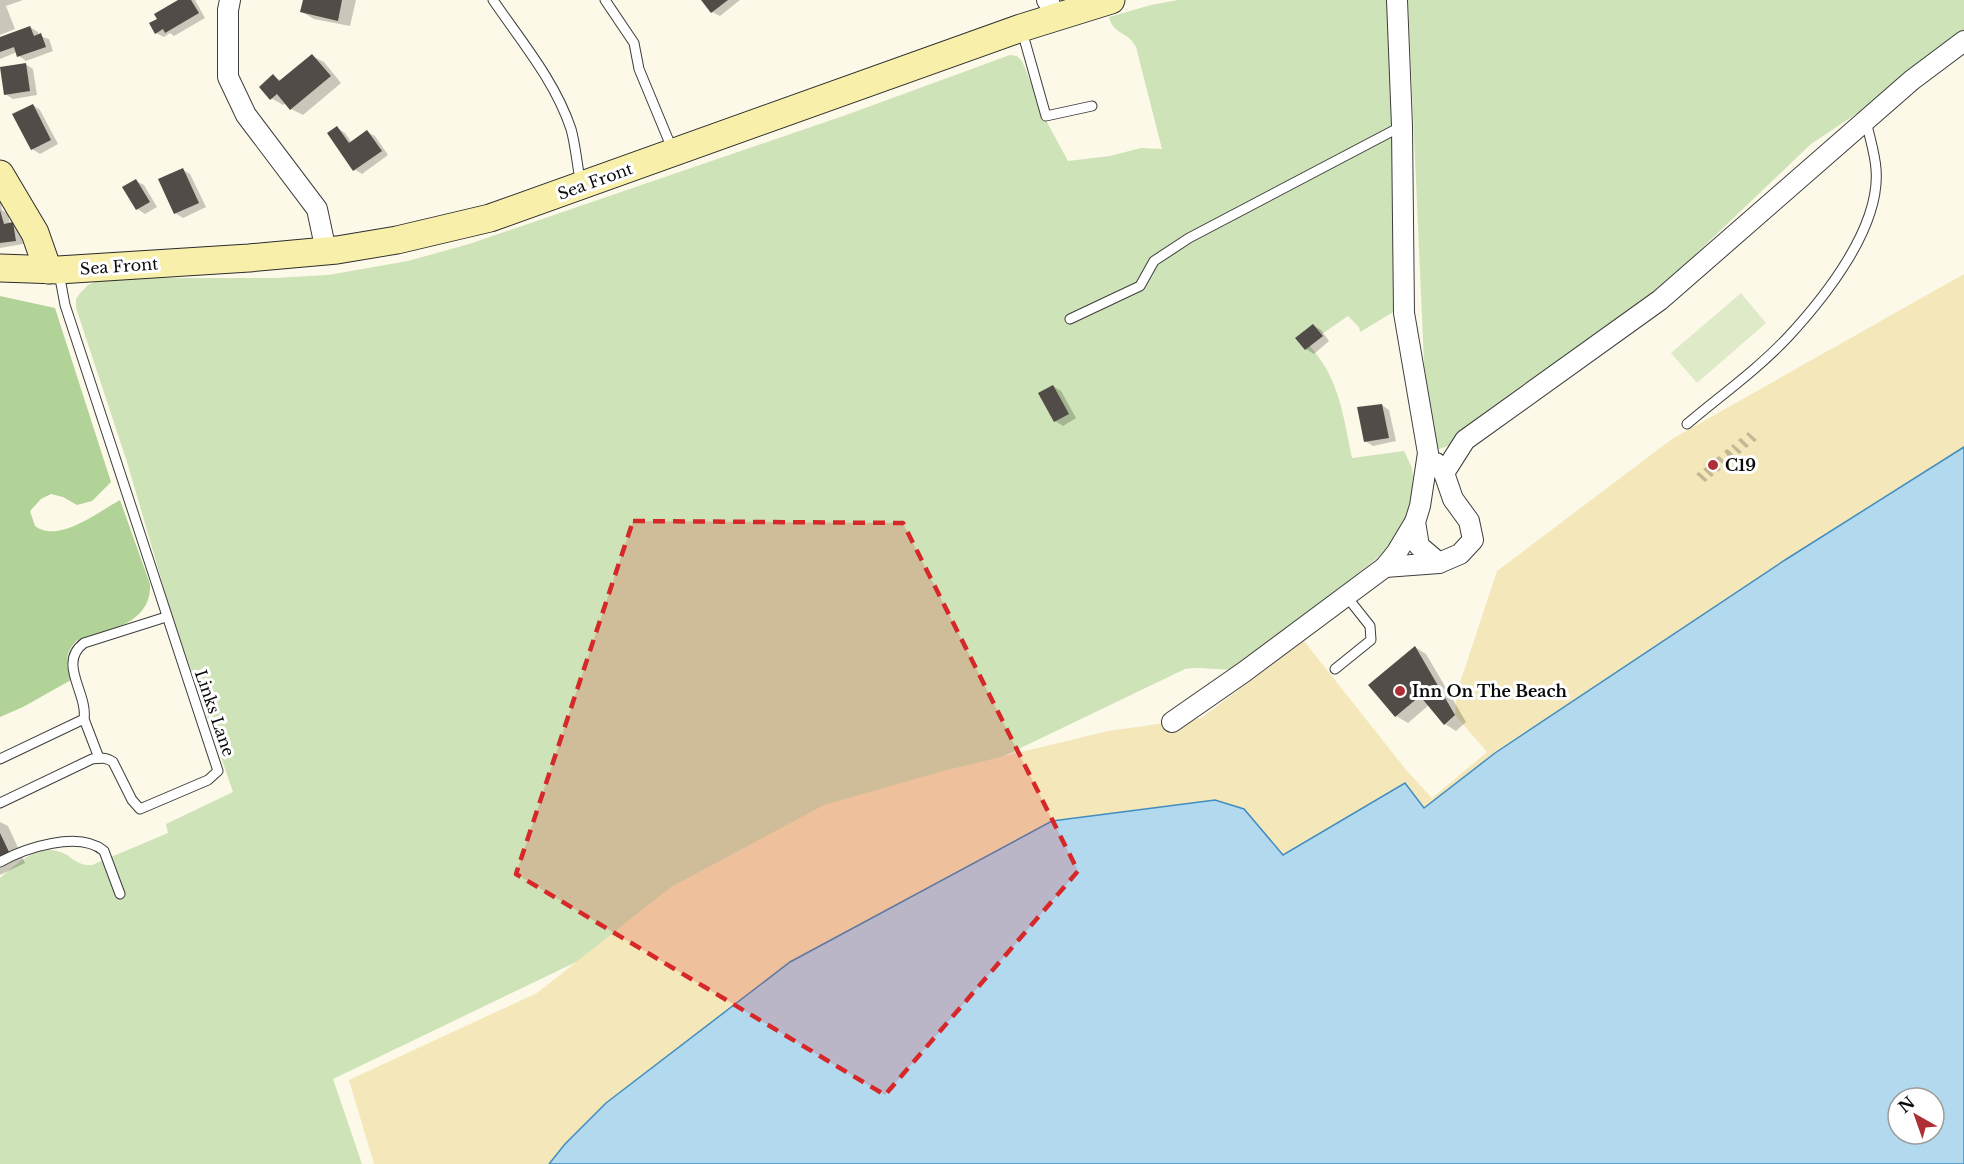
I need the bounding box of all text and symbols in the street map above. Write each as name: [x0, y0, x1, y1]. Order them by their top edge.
street label: Sea Front: [555, 158, 635, 204]
street label: Sea Front: [79, 253, 159, 279]
place label: C19: [1725, 455, 1756, 475]
marker: C19: [1706, 458, 1720, 472]
street label: Links Lane: [191, 667, 239, 759]
place label: Inn On The Beach: [1412, 681, 1567, 701]
marker: Inn On The Beach: [1393, 684, 1407, 698]
north arrow: [1886, 1086, 1946, 1146]
text: N: [1894, 1092, 1919, 1117]

